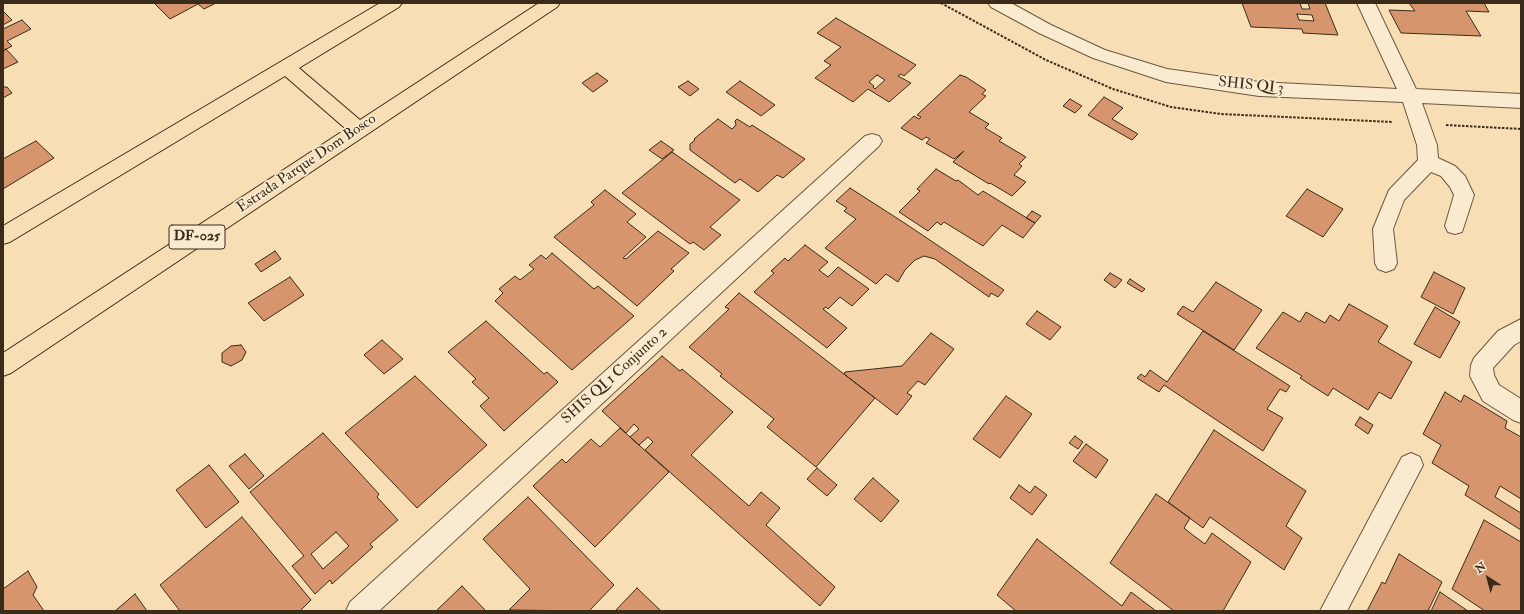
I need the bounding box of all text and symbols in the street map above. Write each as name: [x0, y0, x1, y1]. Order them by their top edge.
street label: SHIS QI 3: [1217, 74, 1285, 98]
street label: Estrada Parque Dom Bosco: [234, 111, 380, 217]
road number: DF-025: [169, 225, 225, 249]
street label: SHIS QI 1 Conjunto 2: [558, 324, 672, 428]
north arrow: [1468, 558, 1508, 598]
text: N: [1473, 560, 1488, 576]

